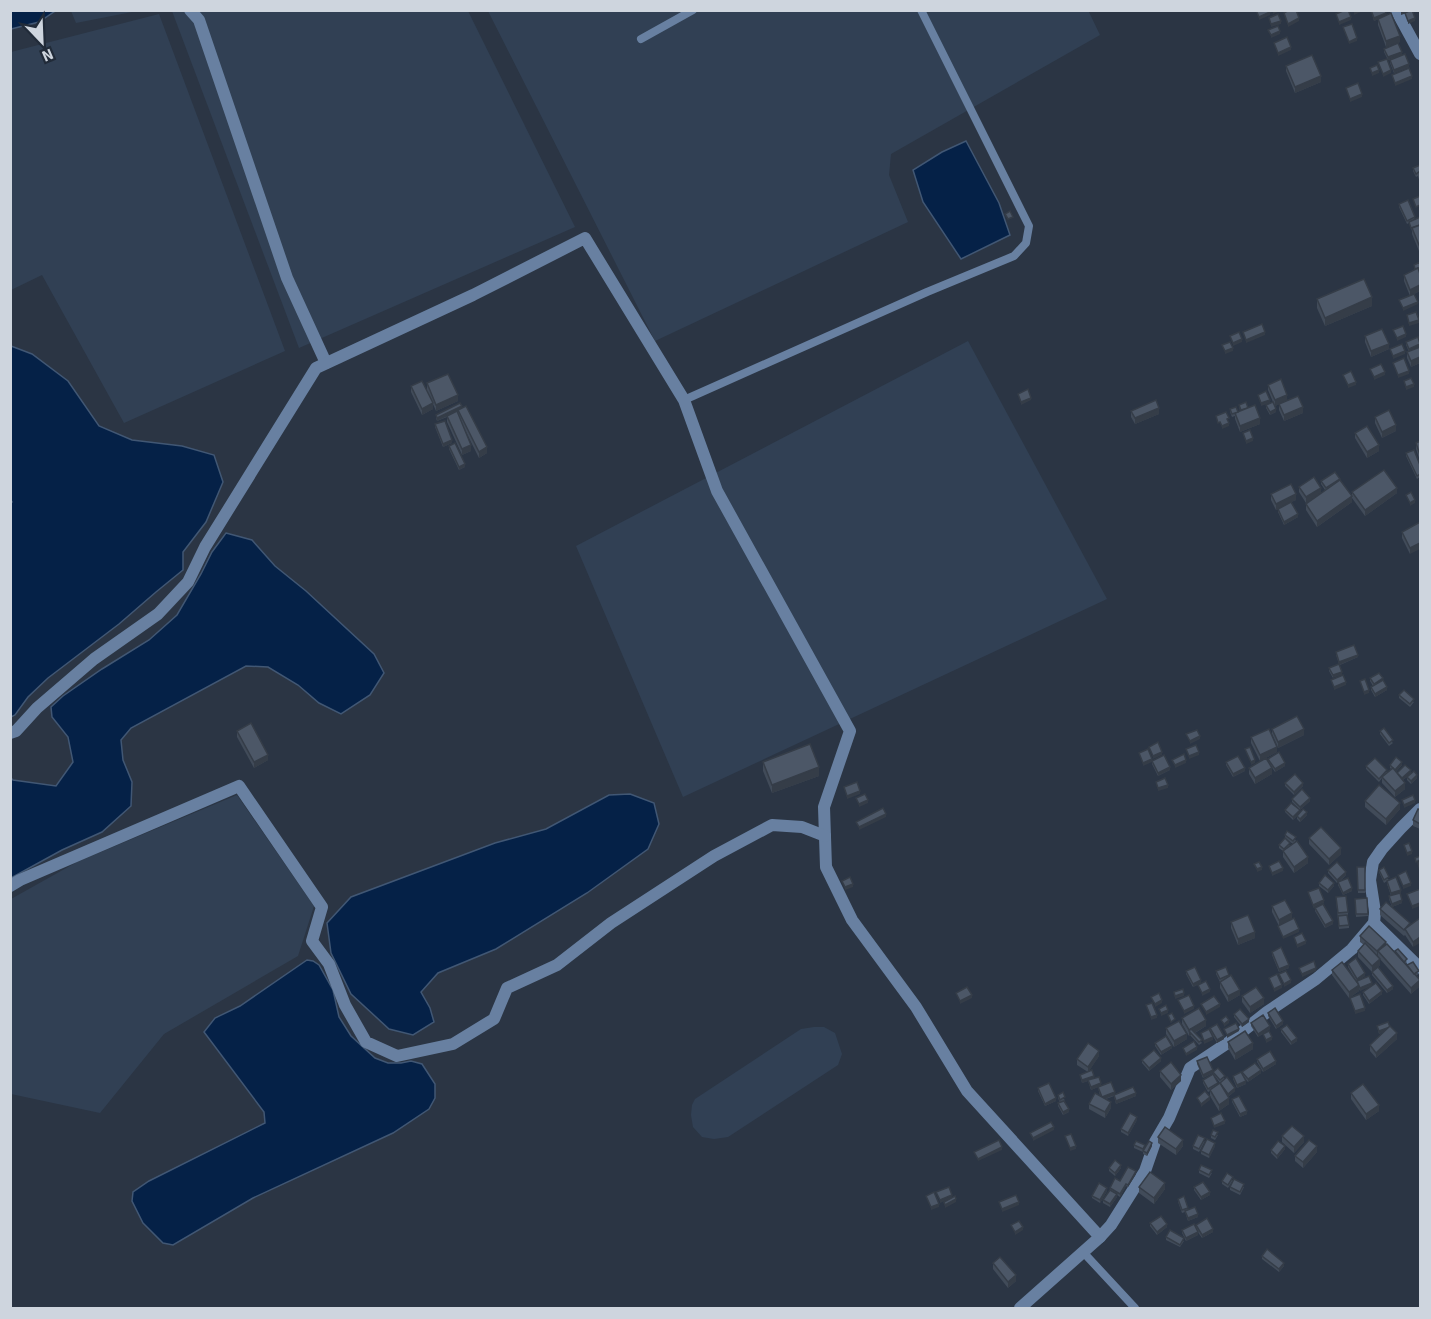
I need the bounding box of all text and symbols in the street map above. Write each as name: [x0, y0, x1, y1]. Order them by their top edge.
north arrow: [12, 12, 72, 72]
text: N: [38, 43, 57, 67]

